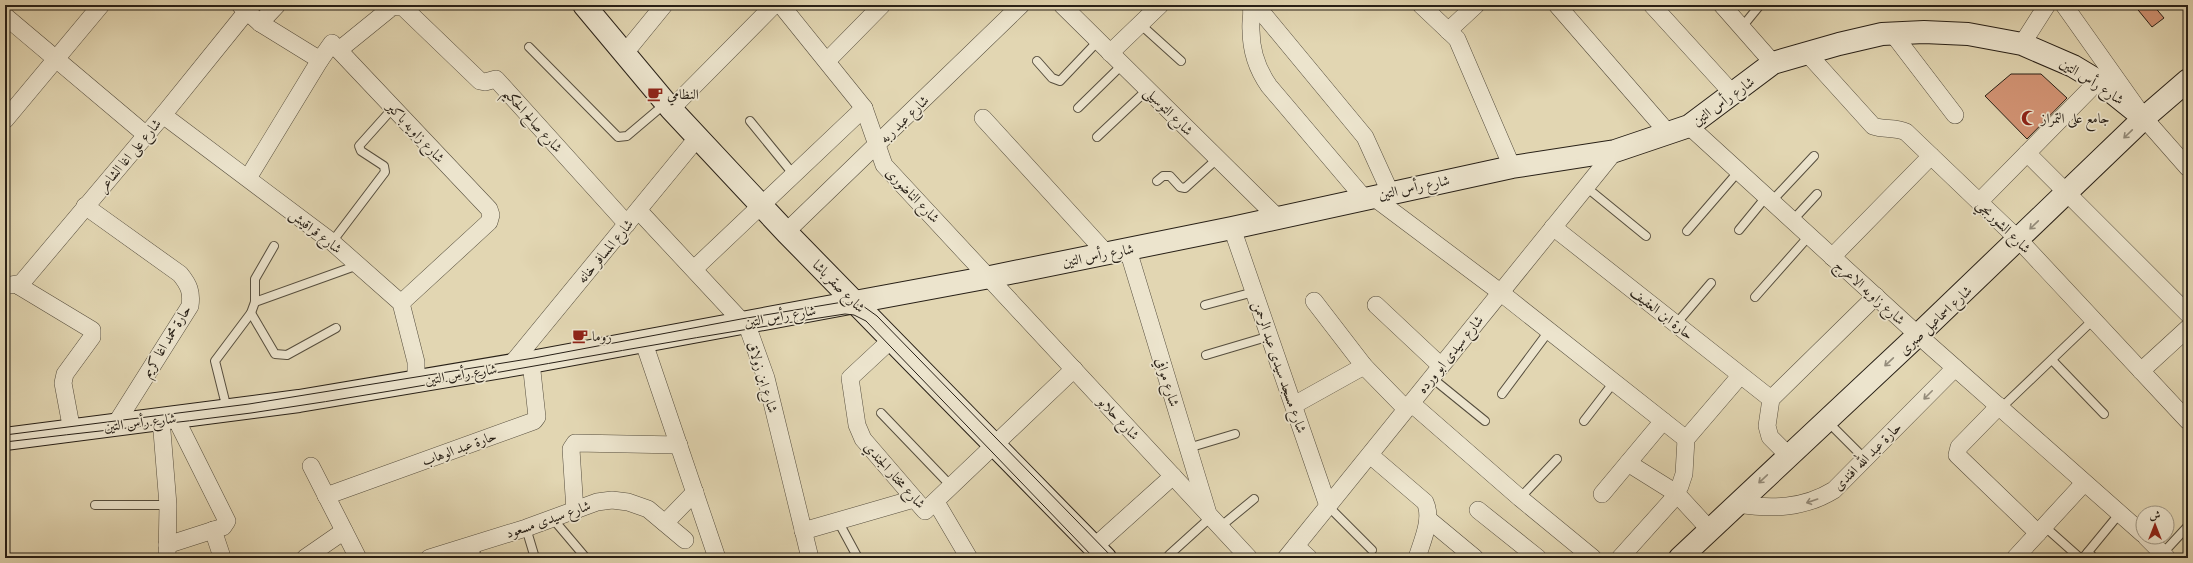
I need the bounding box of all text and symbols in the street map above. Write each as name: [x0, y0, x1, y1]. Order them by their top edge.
street label: شارع رأس التين: [2055, 53, 2128, 111]
street label: شارع رأس التين: [1688, 71, 1760, 132]
street label: شارع التوسيلى: [1139, 82, 1198, 141]
street label: شارع صالح الحكيم: [495, 83, 568, 160]
place label: النظامي: [667, 84, 699, 106]
cafe icon: النظامي: [646, 85, 664, 103]
street label: شارع عبد ربه: [875, 90, 935, 149]
street label: شارع زاويه باكير: [380, 96, 450, 168]
place label: جامع على التمراز: [2039, 108, 2109, 132]
mosque icon: جامع على التمراز: [2020, 109, 2038, 127]
street label: شارع على اغا الشاعر: [92, 114, 167, 197]
one-way arrow: [2123, 129, 2133, 138]
street label: شارع الناضورى: [880, 163, 945, 229]
street label: شارع رأس التين: [1376, 170, 1452, 206]
street label: شارع الشوربجي: [1970, 194, 2036, 260]
street label: شارع قراقيش: [284, 204, 347, 260]
street label: شارع المسافر خانه: [572, 215, 639, 289]
one-way arrow: [2029, 220, 2039, 229]
street label: شارع رأس التين: [1060, 238, 1136, 274]
street label: شارع صقر باشا: [807, 255, 870, 318]
street label: شارع زاويه الاعرج: [1828, 255, 1910, 331]
street label: شارع اسماعيل صبرى: [1894, 281, 1978, 361]
street label: حارة ابن العفيف: [1626, 282, 1698, 344]
street label: شارع مسجد سيدى عبد الرحمن: [1246, 298, 1312, 436]
street label: شارع رأس التين: [742, 300, 818, 334]
street label: حارة محمد اغا كريم: [136, 301, 198, 383]
street label: شارع سيدى ابو ورده: [1412, 311, 1489, 399]
place label: روما: [592, 326, 612, 346]
cafe icon: روما: [571, 327, 589, 345]
street label: شارع ابن زولاق: [741, 339, 783, 416]
street label: شارع موافي: [1149, 355, 1185, 410]
street label: شارع رأس التين: [424, 358, 499, 392]
one-way arrow: [1884, 358, 1894, 367]
street label: شارع حلابو: [1091, 390, 1144, 446]
one-way arrow: [1923, 390, 1933, 400]
street label: شارع رأس التين: [103, 408, 178, 438]
street label: حارة عبد الله افندى: [1828, 417, 1906, 495]
street label: حارة عبد الوهاب: [419, 425, 499, 471]
street label: شارع مختار الجندي: [858, 437, 930, 514]
one-way arrow: [1758, 475, 1768, 484]
street label: شارع سيدى مسعود: [503, 495, 594, 545]
one-way arrow: [1806, 498, 1819, 505]
north arrow: [2135, 505, 2175, 545]
text: ش: [2150, 507, 2161, 523]

